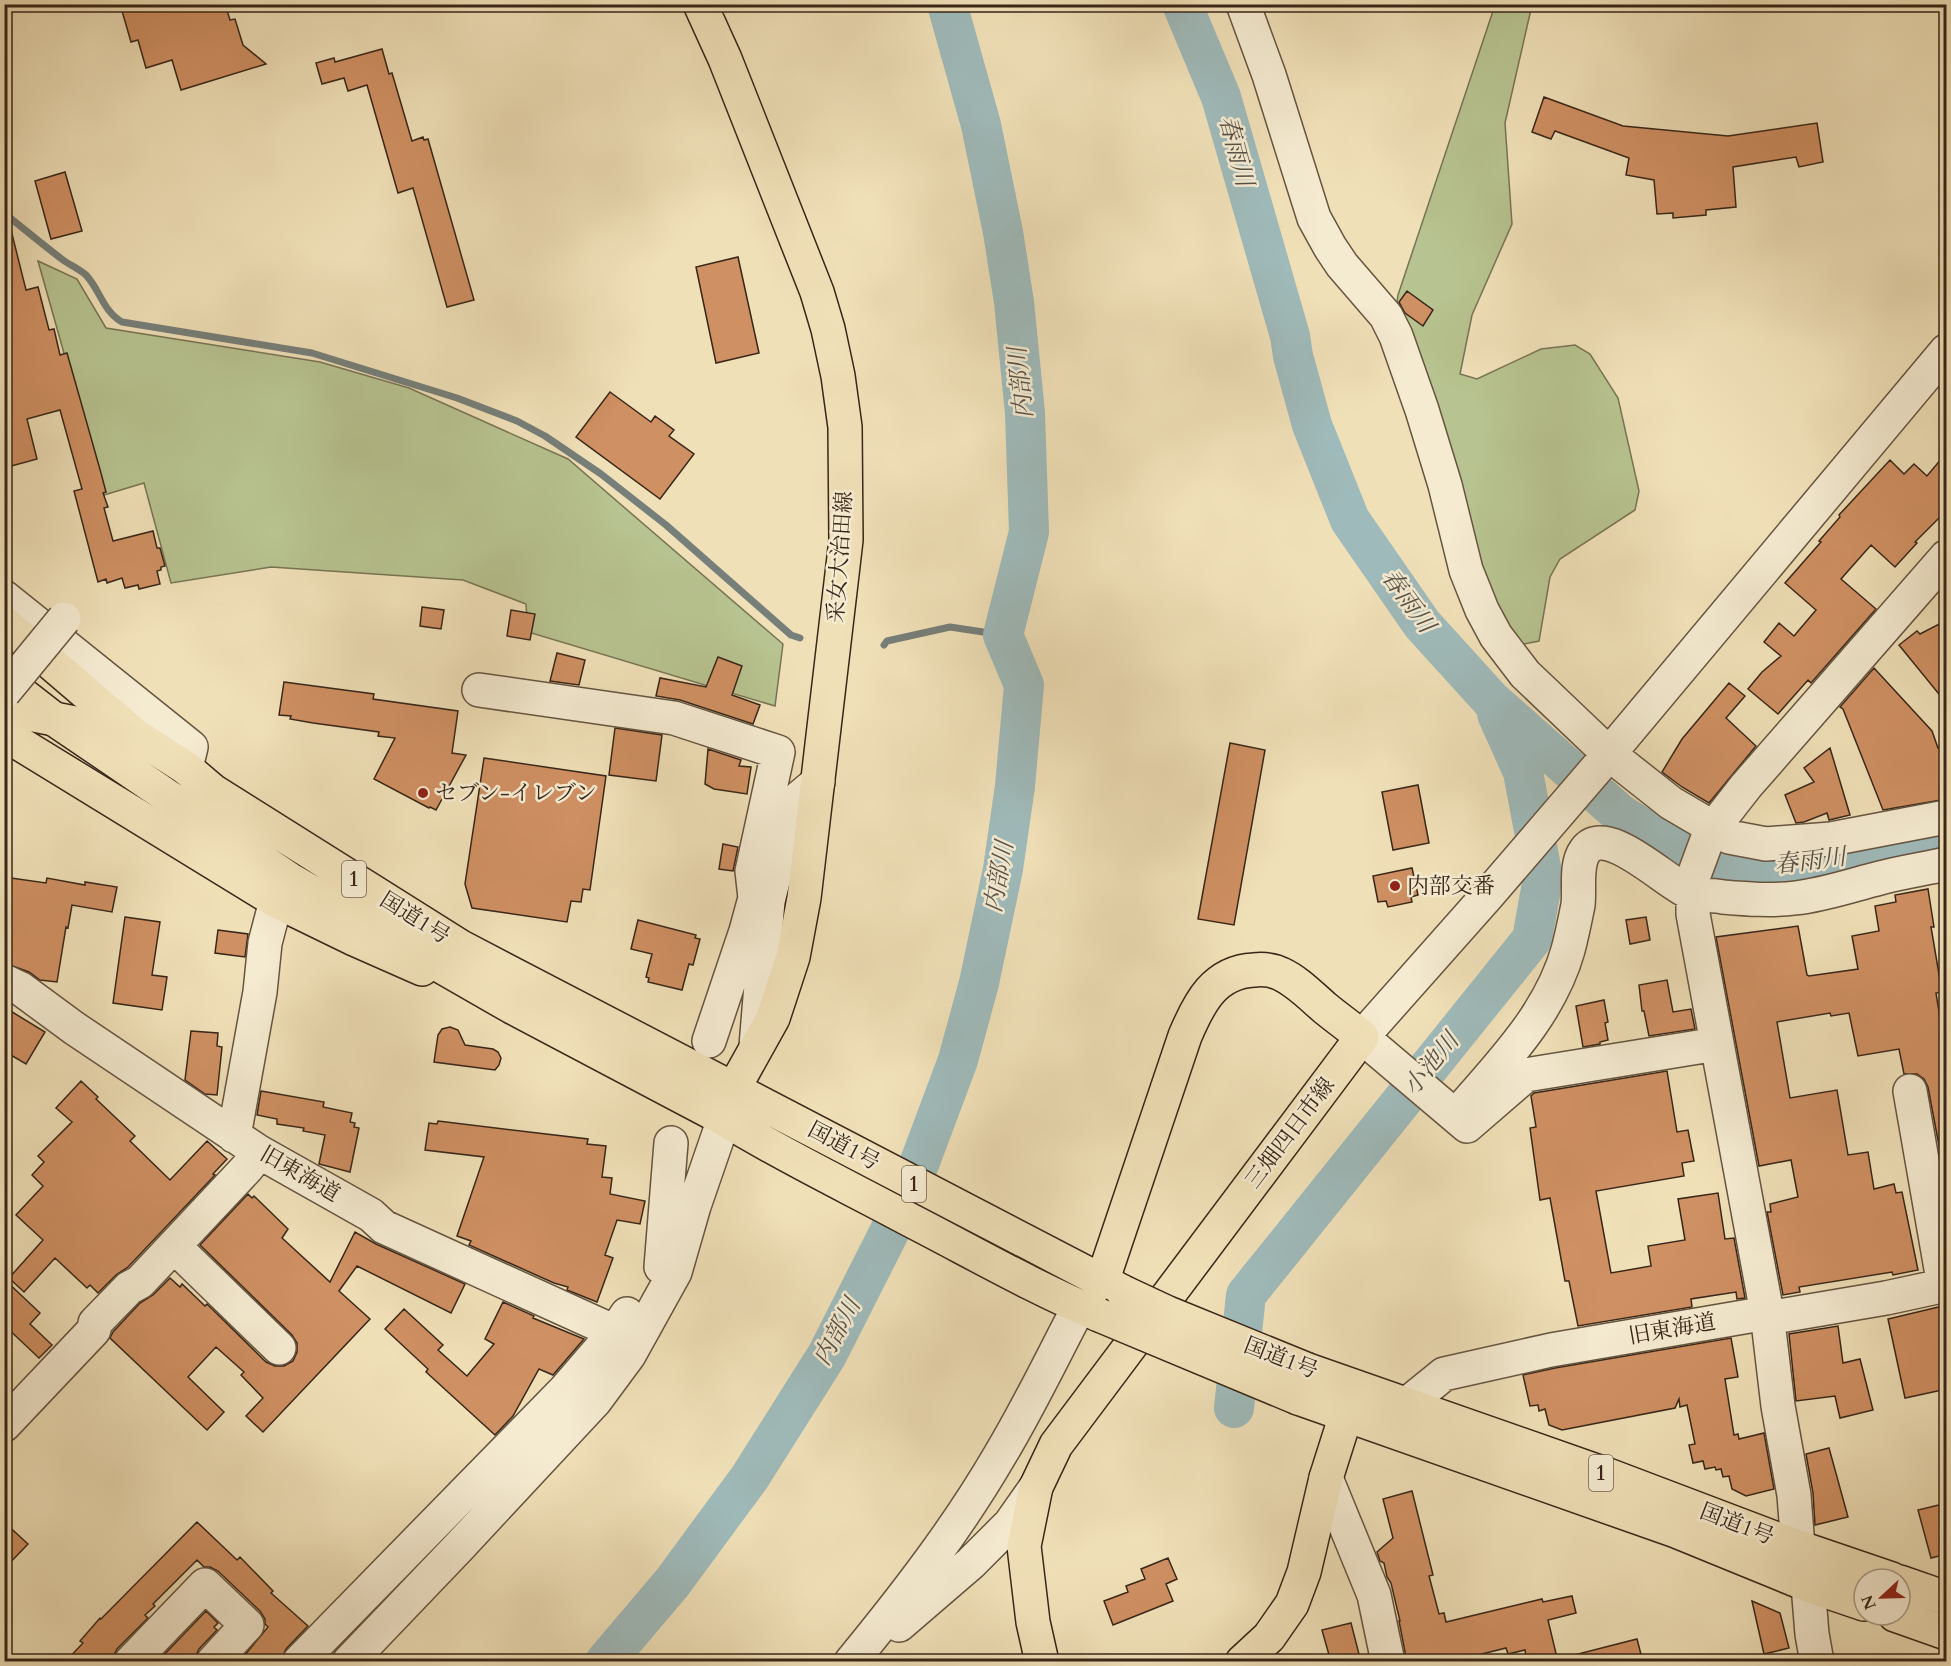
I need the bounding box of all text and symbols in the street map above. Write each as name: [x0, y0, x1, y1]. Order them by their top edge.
water label: 春雨川: [1211, 112, 1262, 193]
water label: 内部川: [1001, 342, 1041, 421]
street label: 采女大治田線: [820, 490, 860, 624]
water label: 春雨川: [1373, 562, 1444, 642]
place label: セブン-イレブン: [435, 778, 597, 808]
marker: セブン-イレブン: [416, 786, 430, 800]
water label: 内部川: [976, 836, 1022, 915]
water label: 春雨川: [1772, 840, 1851, 882]
road number: 1: [342, 861, 366, 897]
place label: 内部交番: [1407, 871, 1495, 901]
marker: 内部交番: [1388, 879, 1402, 893]
street label: 国道1号: [374, 885, 456, 951]
water label: 小池川: [1396, 1023, 1468, 1102]
street label: 三畑四日市線: [1238, 1071, 1342, 1195]
street label: 国道1号: [803, 1115, 885, 1177]
street label: 旧東海道: [254, 1139, 346, 1209]
road number: 1: [902, 1166, 926, 1202]
water label: 内部川: [806, 1290, 870, 1372]
street label: 旧東海道: [1626, 1307, 1718, 1351]
street label: 国道1号: [1240, 1330, 1322, 1386]
road number: 1: [1589, 1455, 1613, 1491]
street label: 国道1号: [1696, 1496, 1778, 1552]
north arrow: [1852, 1567, 1912, 1627]
text: N: [1856, 1592, 1882, 1613]

